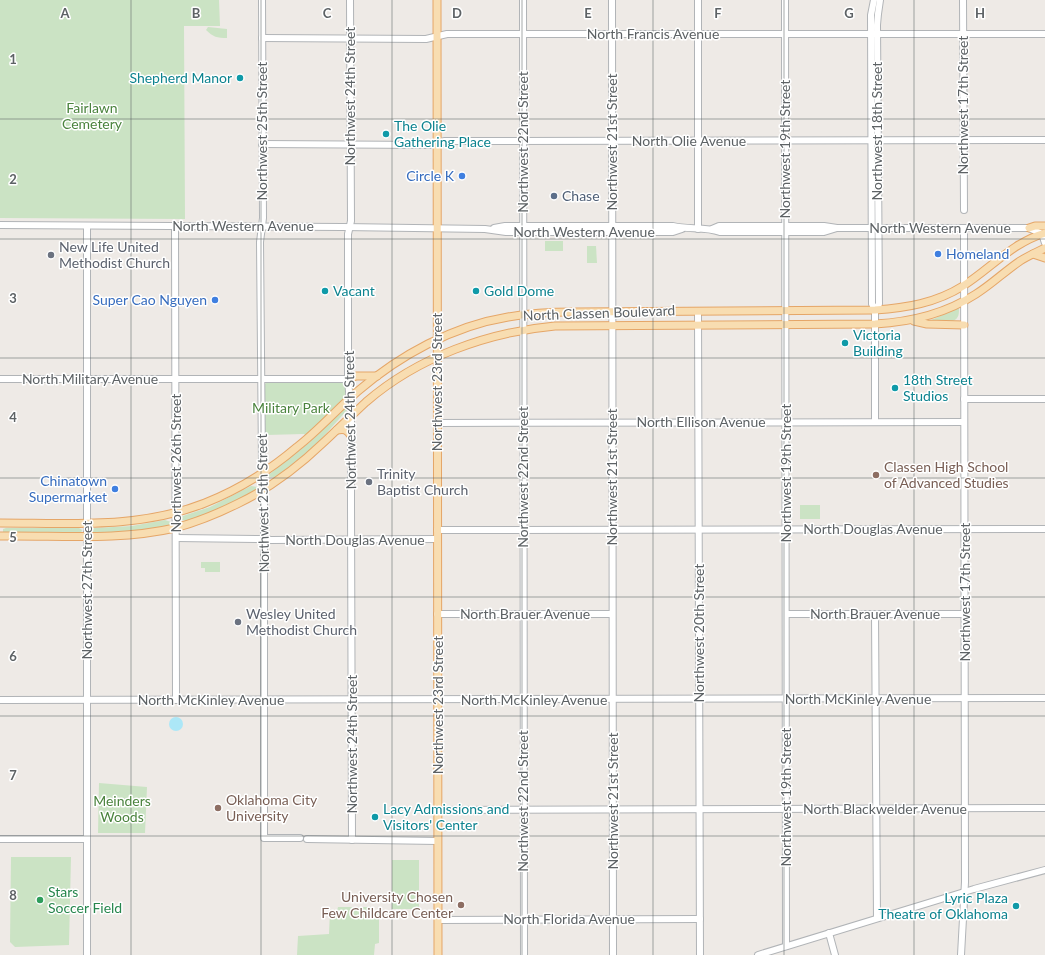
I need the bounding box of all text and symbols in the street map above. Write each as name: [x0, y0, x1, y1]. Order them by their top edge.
text: A: [59, 5, 70, 21]
text: B: [192, 5, 201, 21]
text: C: [323, 5, 332, 21]
text: D: [452, 5, 462, 21]
text: E: [584, 5, 592, 21]
text: F: [714, 5, 722, 21]
text: G: [844, 5, 854, 21]
text: H: [975, 5, 985, 21]
street label: North Francis Avenue: [587, 25, 719, 42]
street label: Northwest 24th Street: [341, 27, 358, 165]
street label: Northwest 17th Street: [954, 36, 971, 174]
text: 1: [9, 51, 17, 67]
street label: Northwest 25th Street: [253, 62, 270, 200]
street label: Northwest 18th Street: [868, 62, 885, 200]
place label: Shepherd Manor: [129, 69, 232, 86]
street label: Northwest 22nd Street: [514, 71, 531, 213]
marker: Shepherd Manor: [235, 73, 245, 83]
street label: Northwest 21st Street: [603, 73, 620, 211]
street label: Northwest 19th Street: [776, 80, 793, 218]
park label: Fairlawn Cemetery: [62, 99, 123, 132]
place label: The Olie Gathering Place: [394, 117, 491, 150]
marker: The Olie Gathering Place: [381, 129, 391, 139]
street label: North Olie Avenue: [632, 132, 746, 149]
place label: Circle K: [406, 167, 455, 184]
text: 2: [9, 171, 17, 187]
marker: Circle K: [457, 171, 467, 181]
place label: Chase: [562, 187, 600, 204]
marker: Chase: [549, 191, 559, 201]
street label: North Western Avenue: [172, 217, 314, 234]
street label: North Western Avenue: [869, 219, 1011, 236]
street label: North Western Avenue: [513, 223, 655, 240]
place label: New Life United Methodist Church: [59, 238, 170, 271]
place label: Homeland: [946, 245, 1009, 262]
marker: Homeland: [933, 249, 943, 259]
marker: New Life United Methodist Church: [46, 250, 56, 260]
place label: Vacant: [333, 282, 375, 299]
place label: Gold Dome: [484, 282, 554, 299]
marker: Vacant: [320, 286, 330, 296]
marker: Gold Dome: [471, 286, 481, 296]
text: 3: [9, 290, 17, 306]
place label: Super Cao Nguyen: [93, 291, 207, 308]
marker: Super Cao Nguyen: [210, 295, 220, 305]
street label: North Classen Boulevard: [523, 301, 675, 324]
street label: Northwest 23rd Street: [428, 313, 445, 451]
place label: Victoria Building: [853, 326, 903, 359]
marker: Victoria Building: [840, 338, 850, 348]
street label: Northwest 24th Street: [340, 350, 359, 490]
street label: North Military Avenue: [22, 370, 158, 387]
place label: 18th Street Studios: [903, 371, 973, 404]
marker: 18th Street Studios: [890, 383, 900, 393]
street label: Northwest 26th Street: [167, 394, 184, 532]
park label: Military Park: [252, 399, 331, 416]
street label: Northwest 19th Street: [777, 404, 794, 542]
street label: Northwest 22nd Street: [514, 406, 531, 548]
street label: Northwest 21st Street: [603, 408, 620, 546]
text: 4: [9, 409, 17, 425]
street label: North Ellison Avenue: [636, 413, 766, 430]
street label: Northwest 25th Street: [253, 433, 272, 573]
place label: Classen High School of Advanced Studies: [884, 458, 1009, 491]
place label: Trinity Baptist Church: [377, 465, 468, 498]
marker: Classen High School of Advanced Studies: [871, 470, 881, 480]
place label: Chinatown Supermarket: [29, 472, 107, 505]
marker: Trinity Baptist Church: [364, 477, 374, 487]
marker: Chinatown Supermarket: [110, 484, 120, 494]
street label: North Douglas Avenue: [803, 520, 943, 537]
street label: Northwest 27th Street: [78, 521, 95, 659]
street label: Northwest 17th Street: [956, 523, 973, 661]
text: 5: [9, 529, 17, 545]
street label: North Douglas Avenue: [285, 531, 425, 548]
street label: Northwest 20th Street: [690, 564, 707, 702]
place label: Wesley United Methodist Church: [246, 605, 357, 638]
street label: North Brauer Avenue: [460, 605, 590, 622]
street label: North Brauer Avenue: [810, 605, 940, 622]
marker: Wesley United Methodist Church: [233, 617, 243, 627]
street label: Northwest 23rd Street: [429, 636, 446, 774]
text: 6: [9, 648, 17, 664]
street label: Northwest 24th Street: [343, 675, 360, 813]
street label: North McKinley Avenue: [785, 690, 931, 707]
street label: North McKinley Avenue: [138, 691, 284, 708]
street label: North McKinley Avenue: [461, 691, 607, 708]
street label: Northwest 19th Street: [777, 728, 794, 866]
street label: Northwest 22nd Street: [514, 730, 531, 872]
street label: Northwest 21st Street: [604, 732, 621, 870]
text: 7: [9, 767, 17, 783]
place label: Oklahoma City University: [226, 791, 318, 824]
park label: Meinders Woods: [93, 792, 151, 825]
place label: Lacy Admissions and Visitors' Center: [383, 800, 509, 833]
street label: North Blackwelder Avenue: [803, 800, 967, 817]
marker: Oklahoma City University: [213, 803, 223, 813]
marker: Lacy Admissions and Visitors' Center: [370, 812, 380, 822]
place label: Stars Soccer Field: [48, 883, 122, 916]
text: 8: [9, 887, 17, 903]
place label: University Chosen Few Childcare Center: [321, 888, 453, 921]
place label: Lyric Plaza Theatre of Oklahoma: [878, 889, 1008, 922]
marker: Stars Soccer Field: [35, 895, 45, 905]
marker: University Chosen Few Childcare Center: [456, 900, 466, 910]
marker: Lyric Plaza Theatre of Oklahoma: [1011, 901, 1021, 911]
street label: North Florida Avenue: [503, 910, 635, 927]

